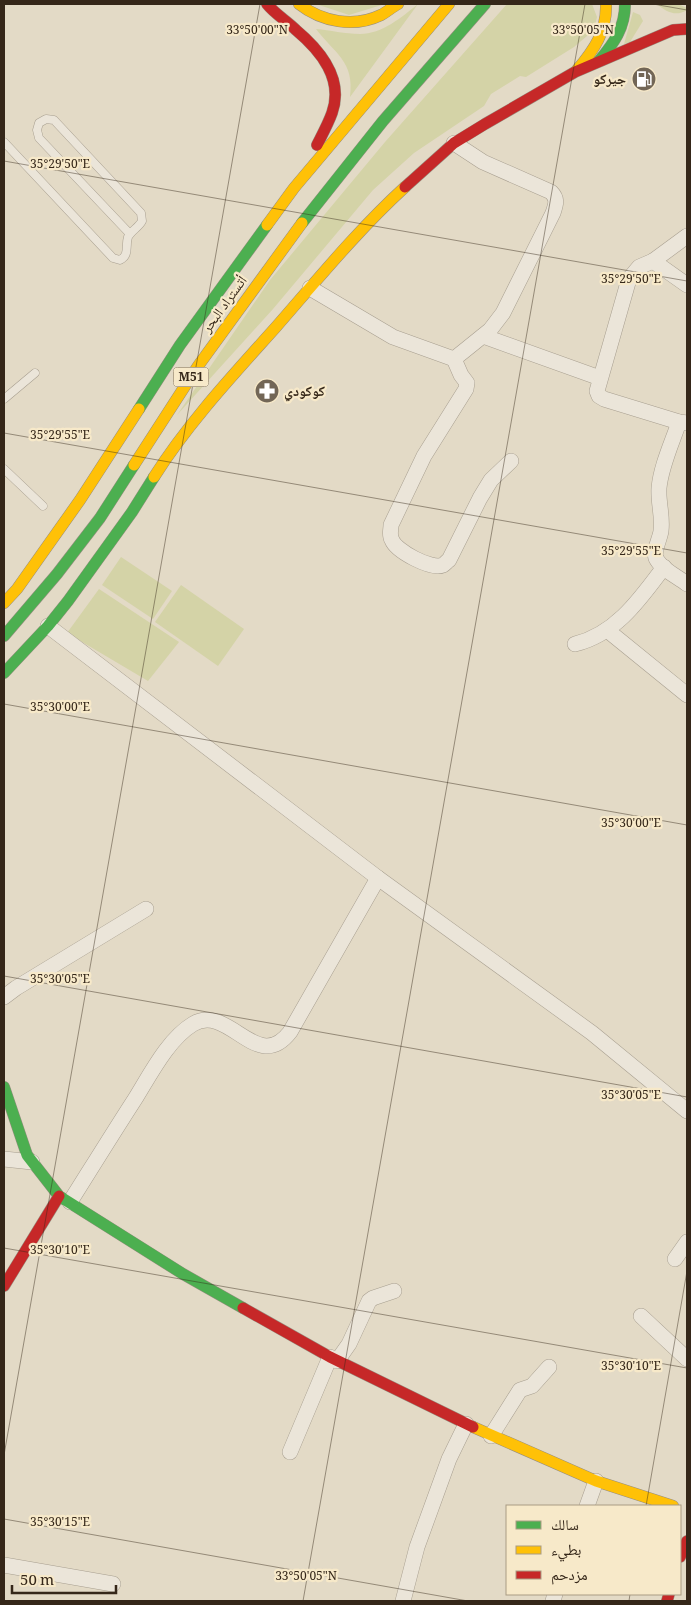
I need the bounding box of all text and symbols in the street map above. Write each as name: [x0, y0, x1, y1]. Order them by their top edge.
text: 33°50'00"N: [226, 21, 288, 42]
text: 33°50'05"N: [552, 21, 614, 42]
fuel station icon: جيركو: [631, 66, 657, 92]
place label: جيركو: [593, 69, 626, 93]
text: 35°29'50"E: [30, 155, 90, 176]
text: 35°29'50"E: [601, 270, 661, 291]
street label: أتستراد البحر: [196, 272, 255, 340]
road number: M51: [174, 368, 208, 387]
pharmacy icon: كوكودي: [254, 378, 280, 404]
place label: كوكودي: [284, 381, 325, 405]
text: 35°29'55"E: [30, 426, 90, 447]
text: 35°29'55"E: [601, 542, 661, 563]
text: 35°30'00"E: [30, 698, 90, 719]
text: 35°30'00"E: [601, 814, 661, 835]
text: 35°30'05"E: [30, 970, 90, 991]
text: 35°30'05"E: [601, 1086, 661, 1107]
text: 35°30'10"E: [30, 1241, 90, 1262]
text: 35°30'10"E: [601, 1357, 661, 1378]
legend: [506, 1505, 681, 1595]
text: 35°30'15"E: [30, 1513, 90, 1534]
text: سالك: [551, 1514, 579, 1540]
text: بطيء: [551, 1539, 581, 1565]
scale bar: [12, 1562, 116, 1594]
text: مزدحم: [551, 1564, 588, 1590]
text: 33°50'05"N: [275, 1567, 337, 1588]
text: 50 m: [20, 1569, 54, 1595]

